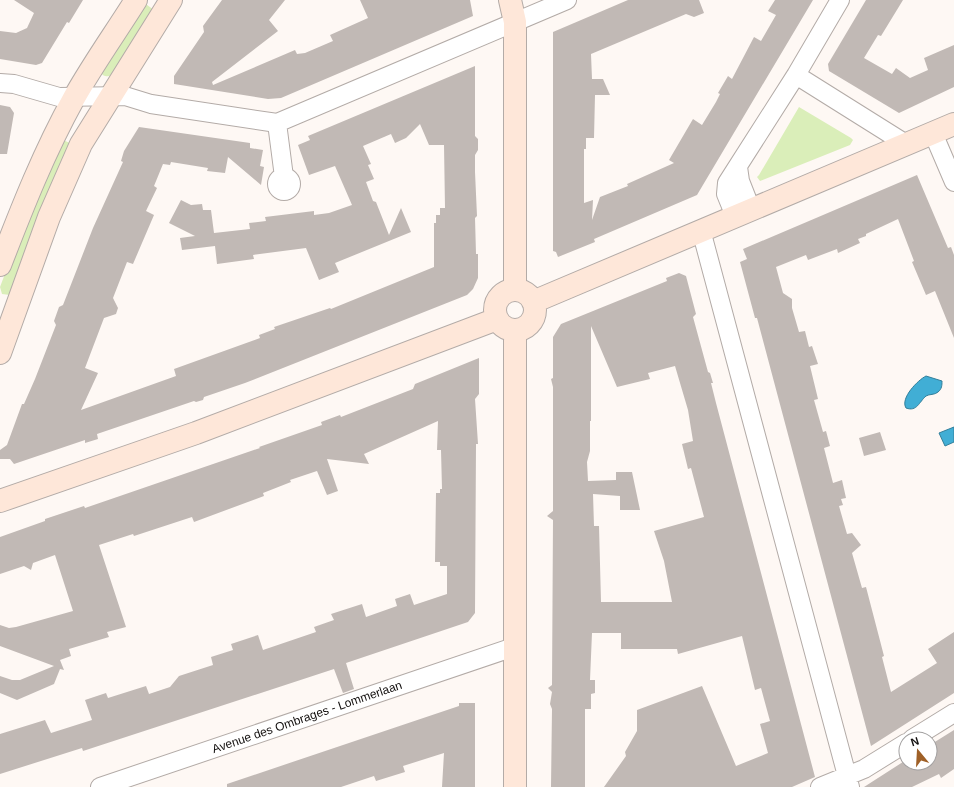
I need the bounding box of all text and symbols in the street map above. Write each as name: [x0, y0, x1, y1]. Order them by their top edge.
street label: Avenue des Ombrages - Lommerlaan: [210, 678, 404, 756]
north arrow: [898, 731, 938, 771]
text: N: [909, 735, 921, 748]

